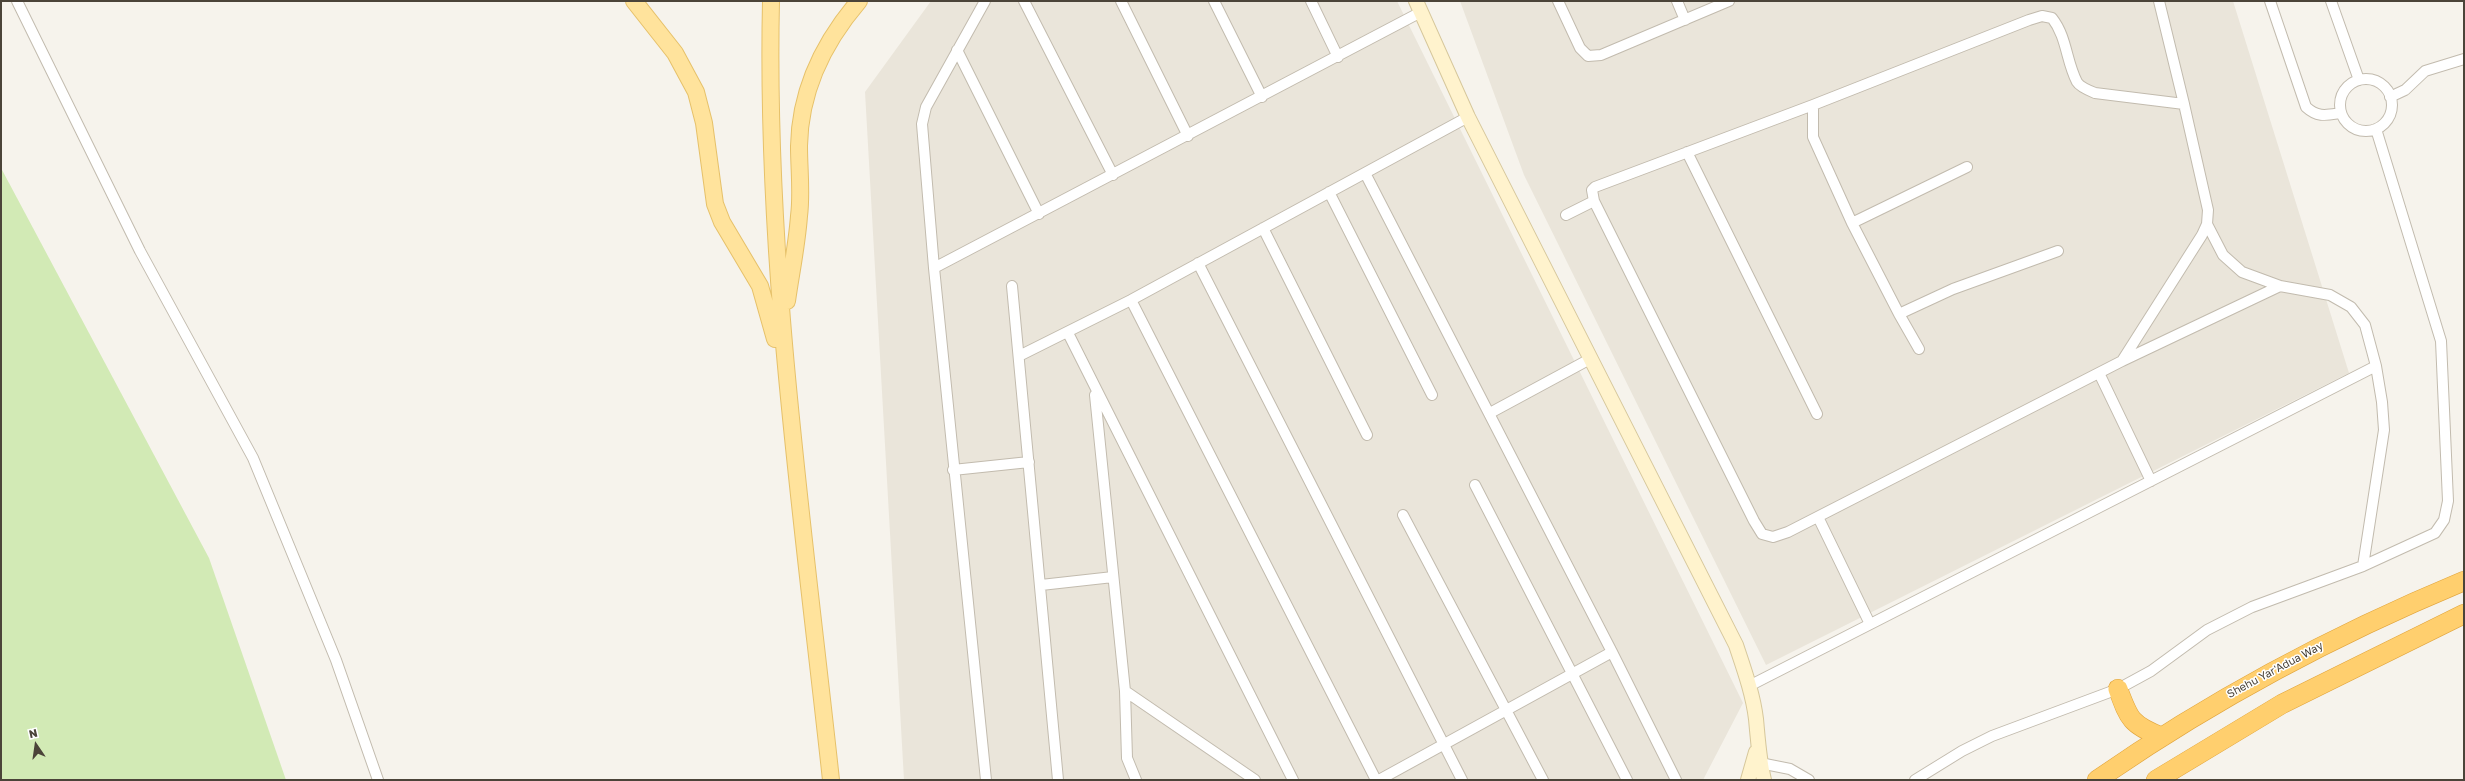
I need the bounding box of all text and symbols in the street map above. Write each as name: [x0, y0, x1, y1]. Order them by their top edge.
street label: Shehu Yar'Adua Way: [2225, 639, 2325, 701]
north arrow: [16, 725, 56, 765]
text: N: [28, 726, 39, 740]

